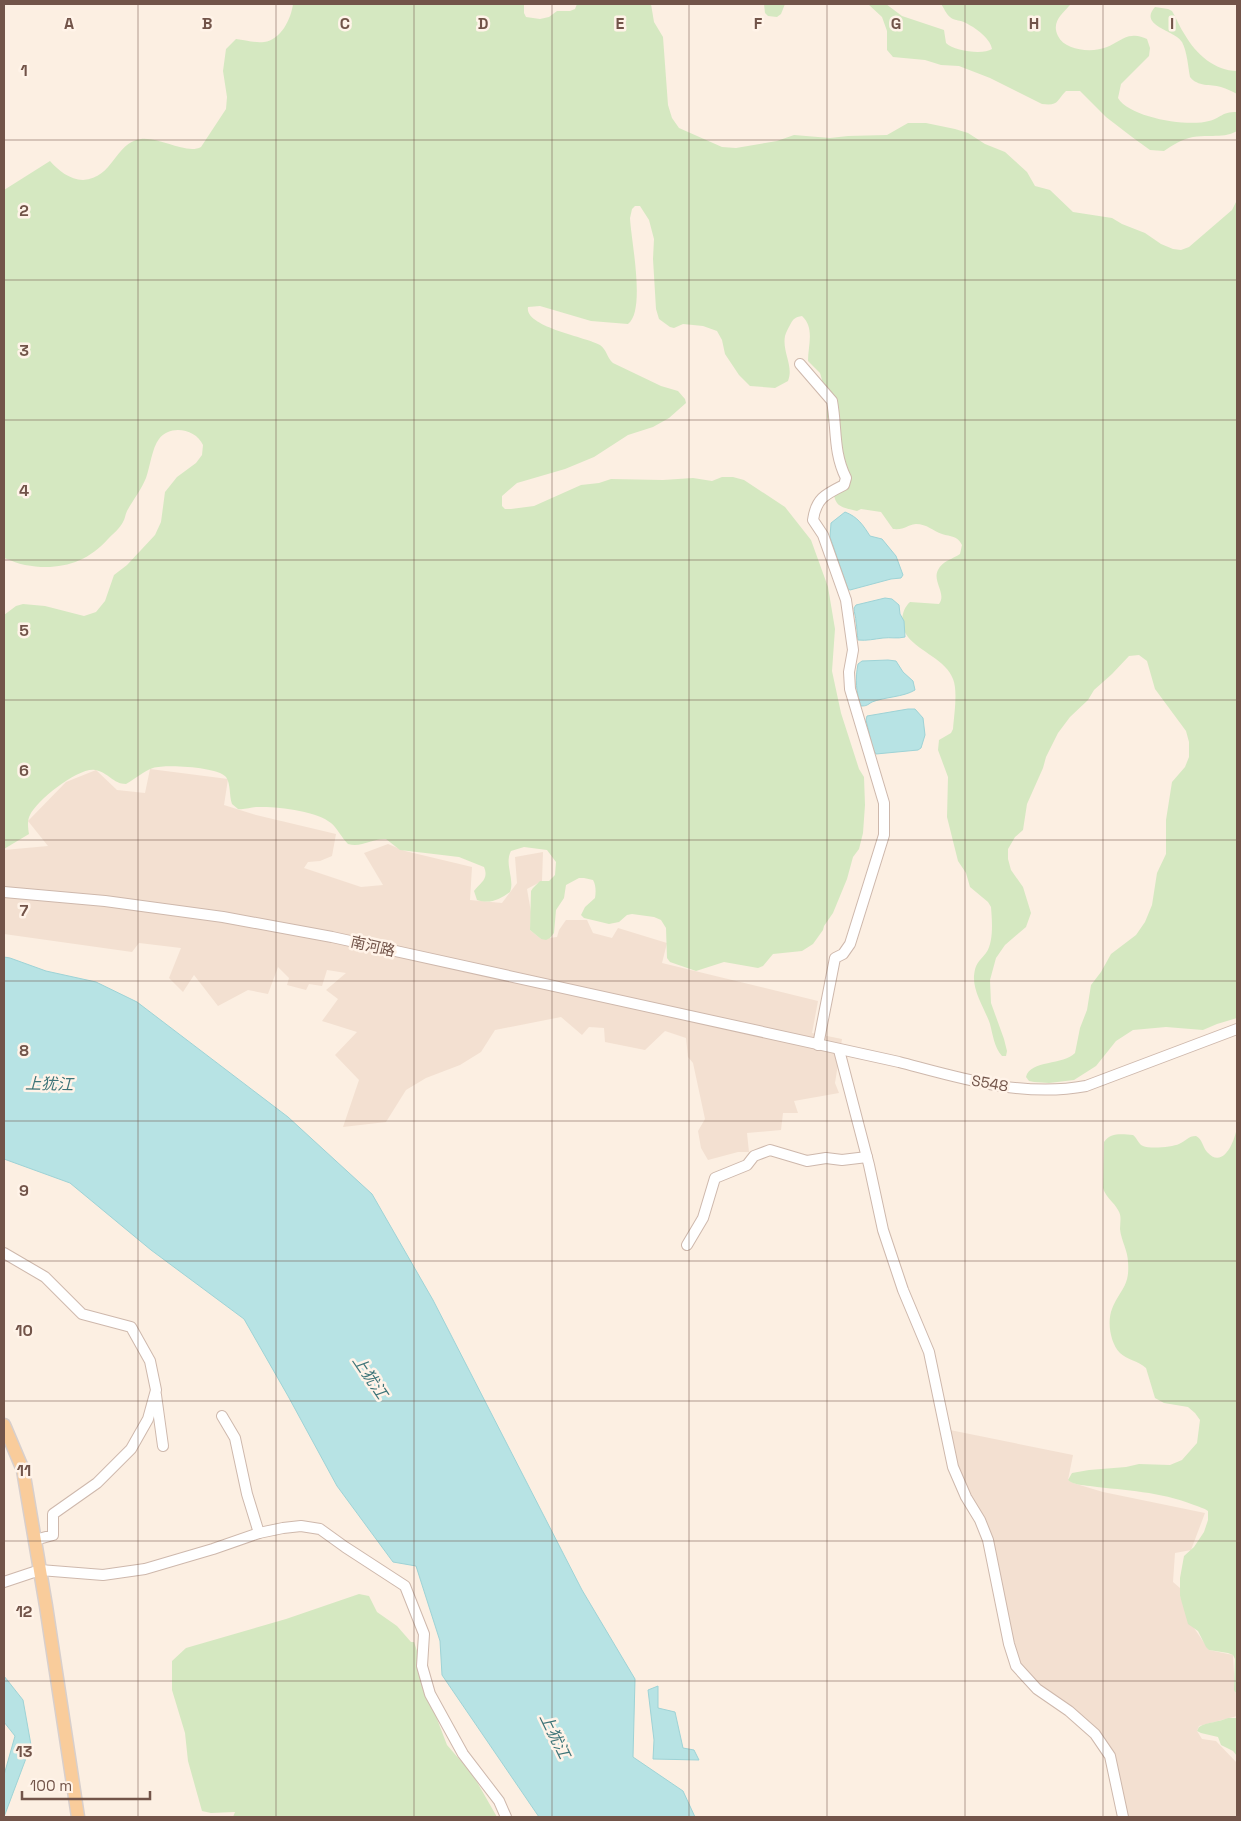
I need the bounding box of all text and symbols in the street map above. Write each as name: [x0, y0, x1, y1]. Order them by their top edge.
text: A: [64, 13, 74, 34]
text: B: [202, 13, 212, 34]
text: C: [340, 13, 350, 34]
text: D: [478, 13, 488, 34]
text: E: [616, 13, 625, 34]
text: F: [754, 13, 763, 34]
text: G: [891, 13, 901, 34]
text: H: [1029, 13, 1039, 34]
text: I: [1170, 13, 1174, 34]
text: 1: [20, 60, 28, 81]
text: 2: [19, 200, 29, 221]
text: 3: [19, 340, 29, 361]
text: 4: [19, 480, 29, 501]
text: 5: [19, 620, 29, 641]
text: 6: [19, 760, 29, 781]
text: 7: [20, 900, 29, 921]
street label: 南河路: [349, 932, 397, 960]
text: 8: [19, 1040, 29, 1061]
street label: S548: [970, 1070, 1010, 1096]
water label: 上犹江: [25, 1073, 75, 1095]
text: 9: [19, 1180, 29, 1201]
text: 10: [15, 1320, 33, 1341]
water label: 上犹江: [348, 1351, 393, 1404]
text: 11: [17, 1460, 31, 1481]
text: 12: [16, 1601, 32, 1622]
water label: 上犹江: [535, 1710, 576, 1764]
text: 13: [16, 1741, 33, 1762]
scale bar: [22, 1768, 150, 1800]
text: 100 m: [30, 1776, 72, 1795]

